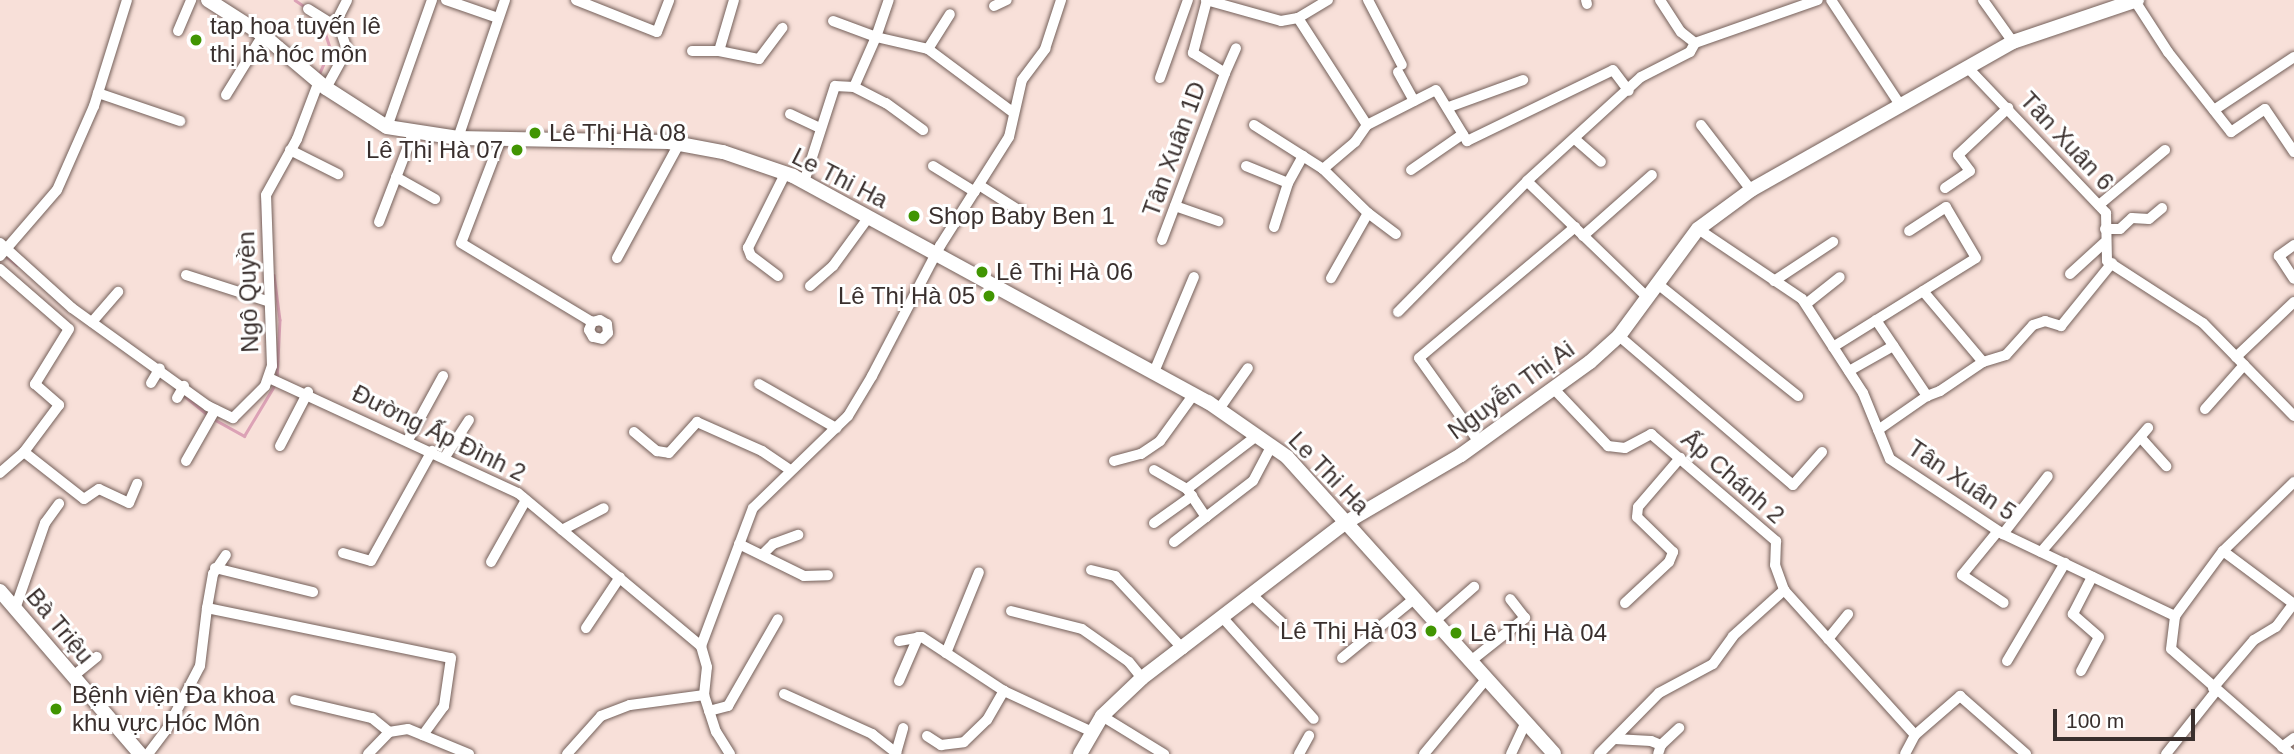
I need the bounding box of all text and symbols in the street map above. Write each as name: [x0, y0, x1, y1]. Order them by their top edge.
place label: tap hoa tuyến lê thị hà hóc môn: [210, 12, 381, 68]
marker: tap hoa tuyến lê thị hà hóc môn: [188, 32, 204, 48]
street label: Tân Xuân 1D: [1136, 78, 1212, 220]
street label: Tân Xuân 6: [2014, 86, 2120, 196]
place label: Lê Thị Hà 08: [549, 119, 686, 147]
marker: Lê Thị Hà 08: [527, 125, 543, 141]
place label: Lê Thị Hà 07: [366, 136, 503, 164]
marker: Lê Thị Hà 07: [509, 142, 525, 158]
street label: Le Thi Ha: [787, 142, 893, 214]
place label: Shop Baby Ben 1: [928, 202, 1115, 230]
marker: Shop Baby Ben 1: [906, 208, 922, 224]
street label: Ngô Quyền: [231, 231, 265, 353]
place label: Lê Thị Hà 06: [996, 258, 1133, 286]
marker: Lê Thị Hà 06: [974, 264, 990, 280]
place label: Lê Thị Hà 05: [838, 282, 975, 310]
marker: Lê Thị Hà 05: [981, 288, 997, 304]
street label: Nguyễn Thị Ai: [1442, 334, 1580, 446]
street label: Đường Ấp Đình 2: [348, 379, 530, 487]
street label: Ấp Chánh 2: [1676, 425, 1790, 529]
street label: Le Thi Ha: [1283, 426, 1375, 520]
street label: Tân Xuân 5: [1903, 433, 2021, 527]
street label: Bà Triệu: [20, 582, 100, 670]
place label: Lê Thị Hà 03: [1280, 617, 1417, 645]
place label: Lê Thị Hà 04: [1470, 619, 1607, 647]
marker: Lê Thị Hà 03: [1423, 623, 1439, 639]
marker: Lê Thị Hà 04: [1448, 625, 1464, 641]
place label: Bệnh viện Đa khoa khu vực Hóc Môn: [72, 681, 275, 737]
scale bar: [2056, 694, 2198, 738]
marker: Bệnh viện Đa khoa khu vực Hóc Môn: [46, 699, 66, 719]
text: 100 m: [2066, 709, 2124, 732]

